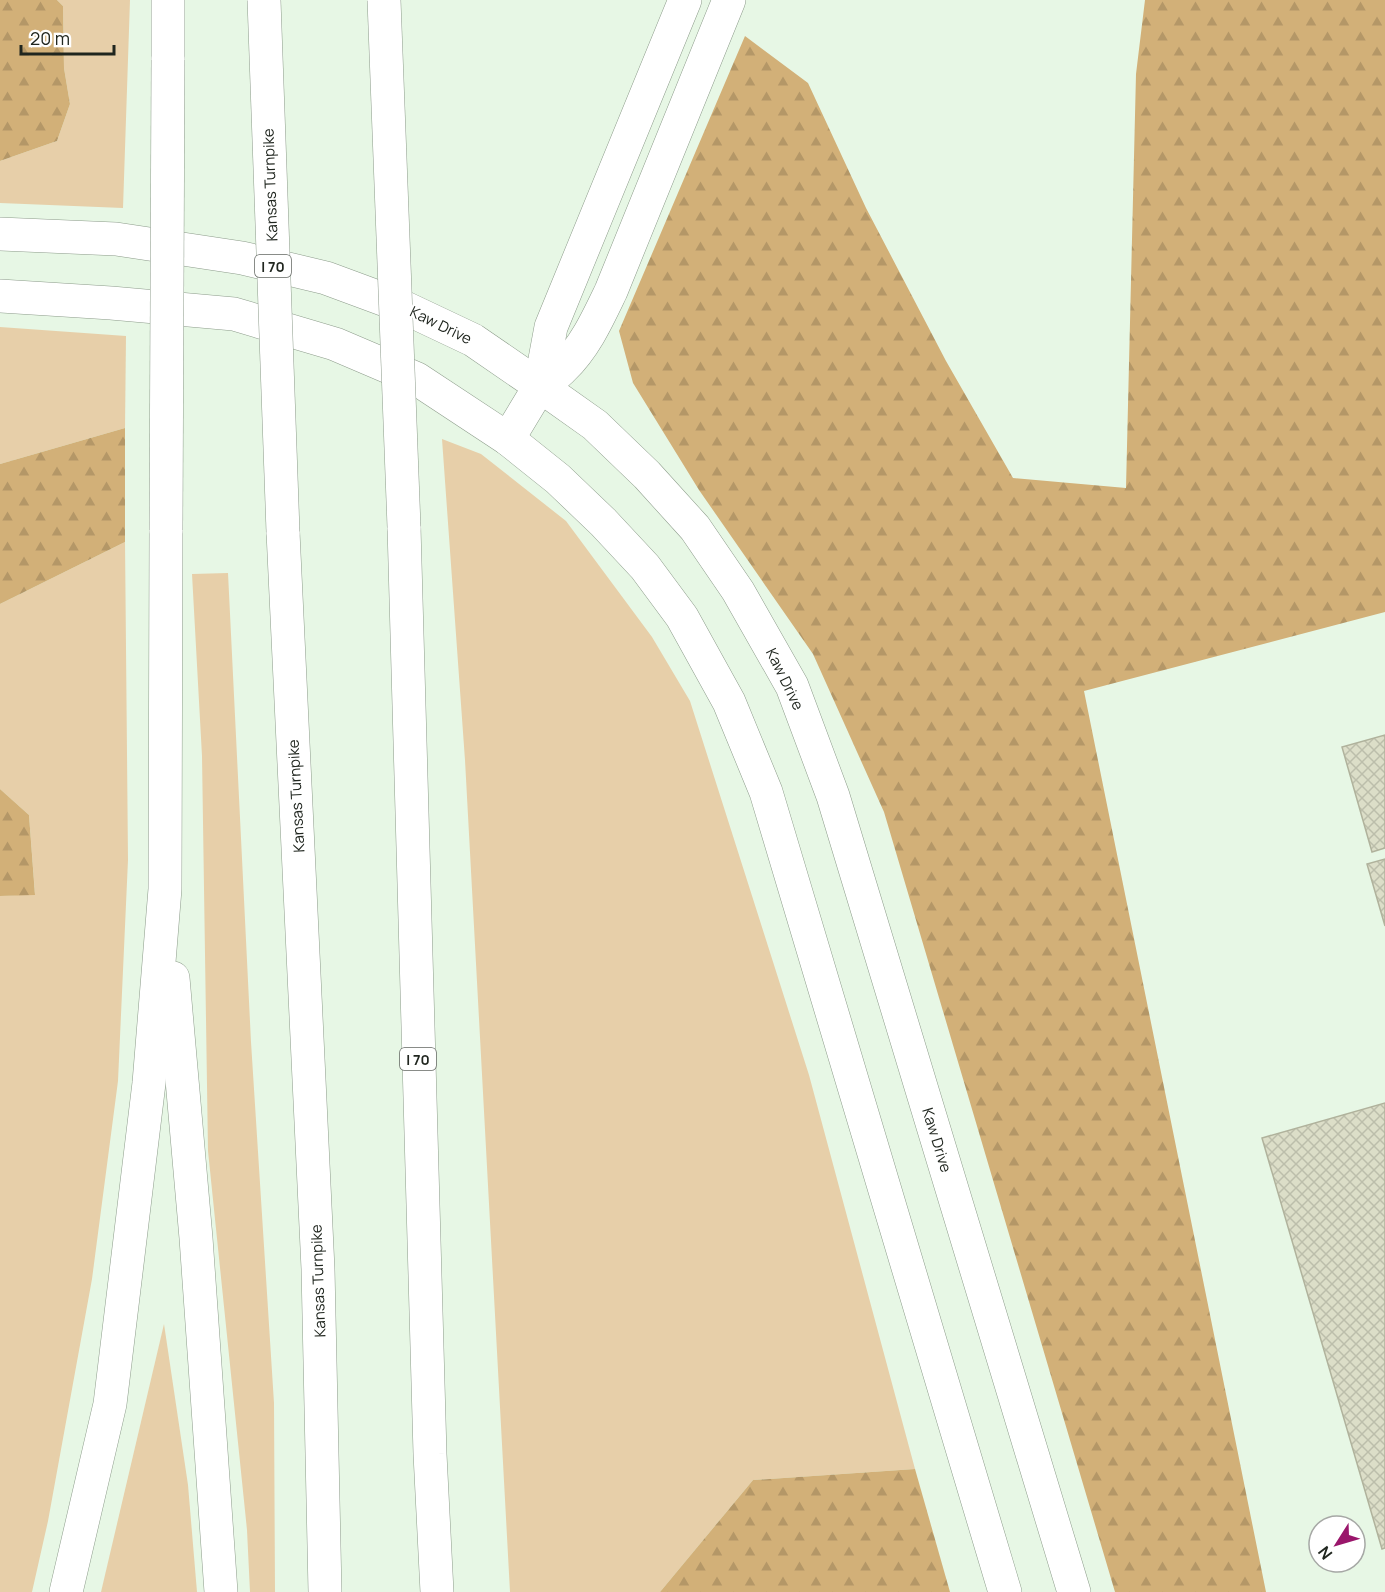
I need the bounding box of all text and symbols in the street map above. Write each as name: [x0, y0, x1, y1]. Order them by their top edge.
scale bar: [21, 18, 114, 56]
text: 20 m: [30, 26, 70, 50]
street label: Kansas Turnpike: [258, 128, 282, 242]
road number: I 70: [255, 255, 291, 277]
street label: Kaw Drive: [406, 301, 476, 349]
street label: Kaw Drive: [761, 644, 809, 714]
street label: Kansas Turnpike: [283, 739, 309, 853]
road number: I 70: [400, 1048, 436, 1070]
street label: Kaw Drive: [917, 1105, 957, 1175]
street label: Kansas Turnpike: [306, 1224, 330, 1338]
north arrow: [1307, 1514, 1367, 1574]
text: N: [1313, 1542, 1337, 1564]

